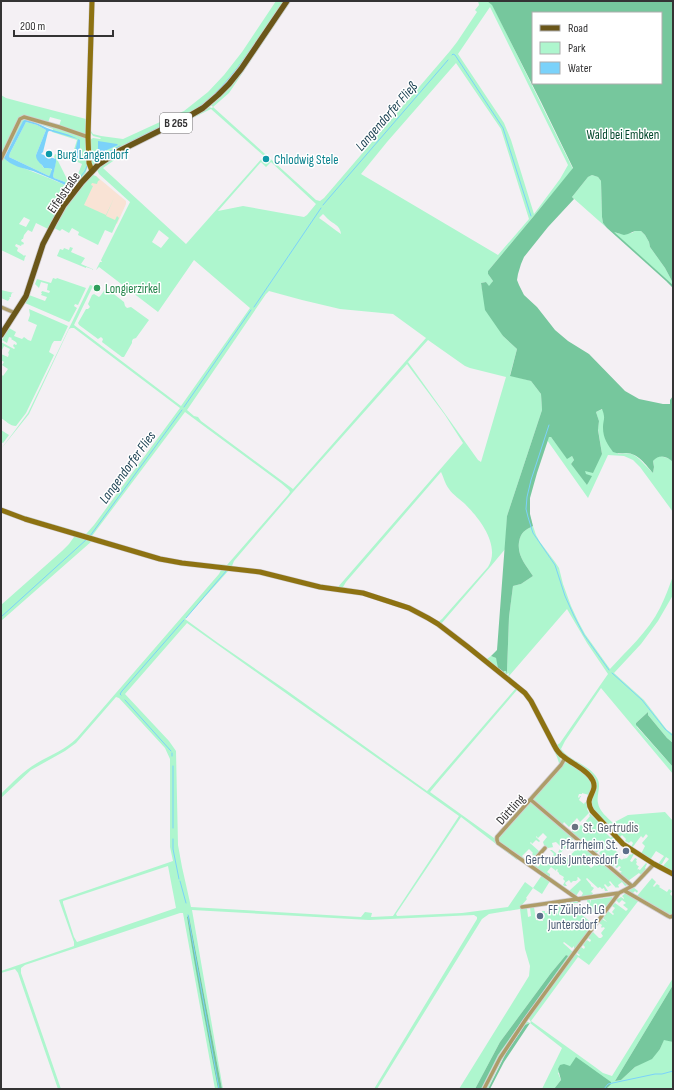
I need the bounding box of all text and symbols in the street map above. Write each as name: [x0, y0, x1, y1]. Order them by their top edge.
scale bar: [14, 12, 113, 38]
legend: [532, 12, 662, 84]
text: 200 m: [20, 19, 46, 34]
text: Road: [568, 21, 588, 36]
text: Park: [568, 41, 586, 56]
text: Water: [568, 61, 592, 76]
water label: Langendorfer Fließ: [352, 78, 421, 154]
road number: B 265: [160, 113, 192, 133]
park label: Wald bei Embken: [587, 127, 659, 143]
place label: Burg Langendorf: [57, 147, 129, 163]
marker: Burg Langendorf: [44, 149, 54, 159]
place label: Chlodwig Stele: [274, 152, 338, 168]
marker: Chlodwig Stele: [261, 154, 271, 164]
street label: Eifelstraße: [44, 169, 84, 216]
place label: Longierzirkel: [105, 281, 160, 297]
marker: Longierzirkel: [92, 283, 102, 293]
water label: Langendorfer Flies: [95, 428, 159, 507]
street label: Düttling: [493, 791, 529, 828]
place label: St. Gertrudis: [583, 820, 639, 836]
marker: St. Gertrudis: [570, 822, 580, 832]
place label: Pfarrheim St. Gertrudis Juntersdorf: [525, 837, 618, 868]
marker: Pfarrheim St. Gertrudis Juntersdorf: [621, 846, 631, 856]
place label: FF Zülpich LG Juntersdorf: [547, 902, 605, 933]
marker: FF Zülpich LG Juntersdorf: [535, 911, 545, 921]

